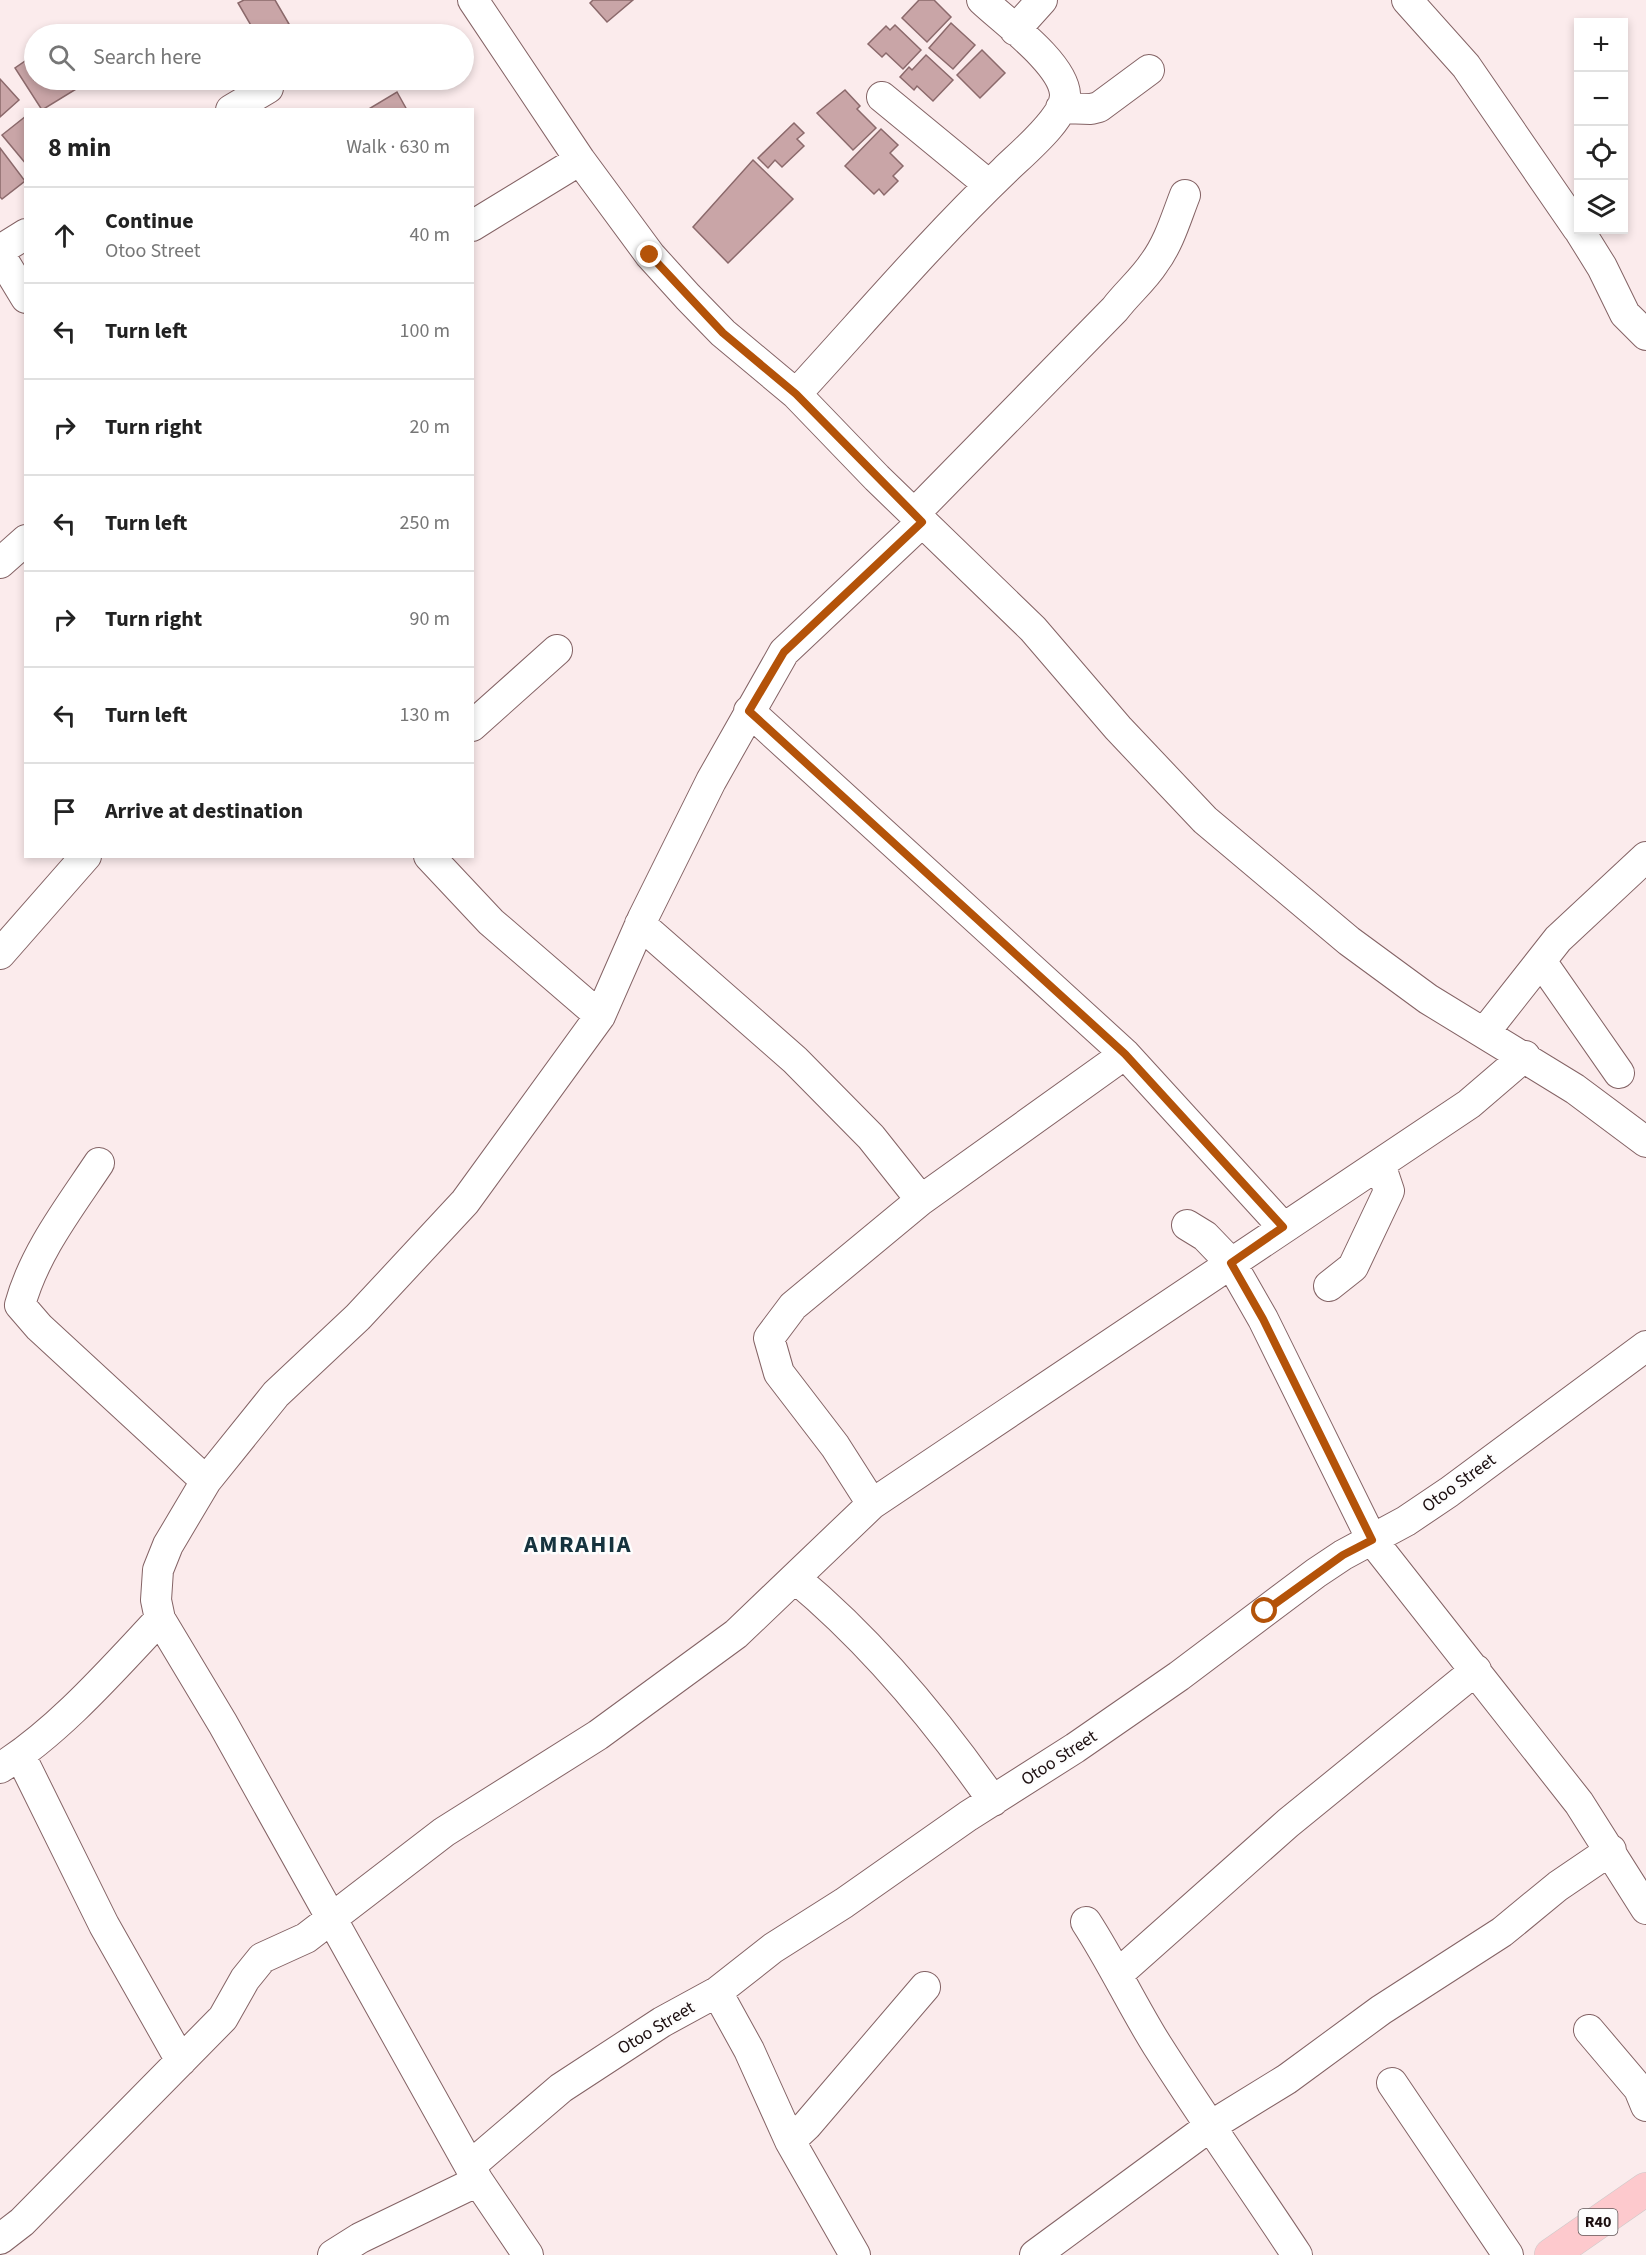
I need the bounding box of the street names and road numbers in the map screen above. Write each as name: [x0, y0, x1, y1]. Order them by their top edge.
street label: Otoo Street: [1417, 1448, 1501, 1518]
street label: Otoo Street: [1016, 1724, 1102, 1792]
street label: Otoo Street: [613, 1995, 699, 2061]
road number: R40: [1578, 2209, 1618, 2235]

